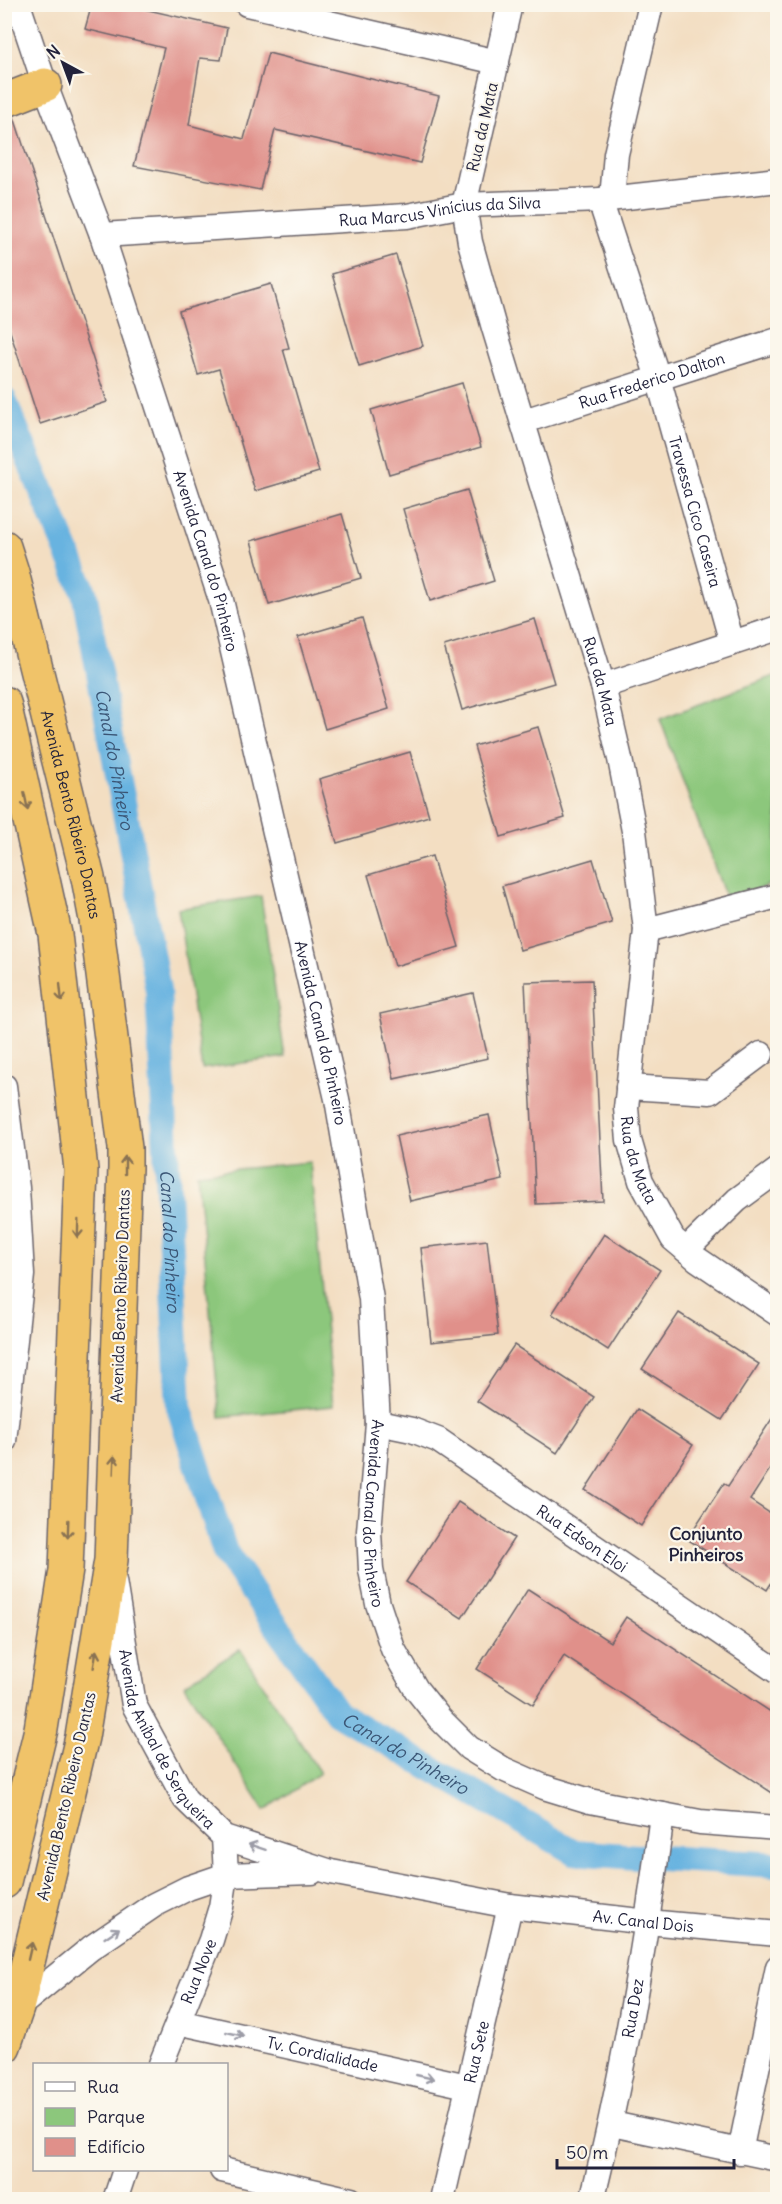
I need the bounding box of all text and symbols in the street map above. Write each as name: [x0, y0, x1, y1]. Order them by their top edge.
north arrow: [33, 33, 93, 93]
text: N: [42, 41, 64, 63]
street label: Rua da Mata: [462, 80, 502, 174]
street label: Rua Marcus Vinícius da Silva: [338, 192, 541, 230]
street label: Rua Frederico Dalton: [576, 348, 727, 413]
street label: Travessa Cico Caseira: [665, 434, 726, 590]
street label: Avenida Canal do Pinheiro: [169, 467, 243, 654]
street label: Rua da Mata: [579, 634, 622, 728]
water label: Canal do Pinheiro: [91, 687, 140, 832]
street label: Avenida Bento Ribeiro Dantas: [37, 708, 106, 920]
one-way arrow: [21, 791, 32, 811]
street label: Avenida Canal do Pinheiro: [290, 939, 351, 1127]
one-way arrow: [56, 983, 67, 1002]
street label: Rua da Mata: [617, 1115, 662, 1207]
one-way arrow: [119, 1156, 131, 1176]
water label: Canal do Pinheiro: [156, 1169, 186, 1314]
street label: Avenida Bento Ribeiro Dantas: [106, 1189, 134, 1403]
one-way arrow: [73, 1218, 84, 1238]
street label: Avenida Canal do Pinheiro: [359, 1419, 388, 1609]
one-way arrow: [109, 1456, 120, 1476]
street label: Rua Edson Eloi: [533, 1500, 631, 1576]
one-way arrow: [62, 1518, 74, 1538]
district label: Conjunto Pinheiros: [669, 1522, 743, 1566]
street label: Avenida Aníbal de Serqueira: [115, 1648, 219, 1833]
one-way arrow: [89, 1649, 100, 1669]
street label: Avenida Bento Ribeiro Dantas: [32, 1690, 100, 1902]
water label: Canal do Pinheiro: [338, 1707, 474, 1800]
one-way arrow: [248, 1841, 267, 1852]
street label: Av. Canal Dois: [592, 1906, 695, 1936]
one-way arrow: [103, 1927, 120, 1939]
street label: Rua Nove: [176, 1936, 221, 2007]
one-way arrow: [25, 1942, 37, 1961]
street label: Rua Dez: [617, 1977, 648, 2040]
street label: Rua Sete: [459, 2019, 493, 2085]
one-way arrow: [225, 2029, 244, 2041]
street label: Tv. Cordialidade: [265, 2032, 380, 2076]
legend: [33, 2063, 228, 2171]
one-way arrow: [415, 2072, 434, 2083]
text: Rua: [87, 2075, 119, 2098]
text: Parque: [87, 2105, 145, 2128]
scale bar: [557, 2132, 734, 2170]
text: Edifício: [87, 2135, 145, 2158]
text: 50 m: [566, 2141, 608, 2164]

